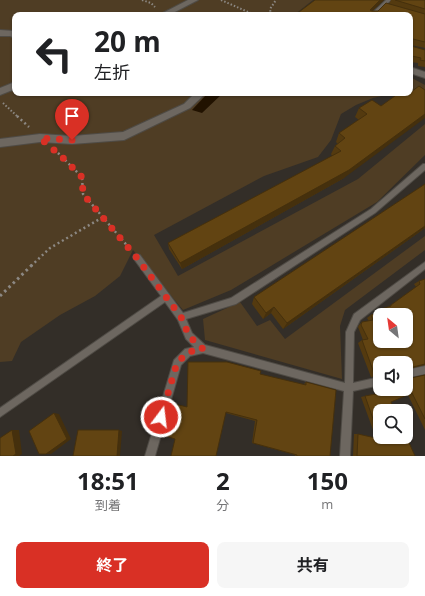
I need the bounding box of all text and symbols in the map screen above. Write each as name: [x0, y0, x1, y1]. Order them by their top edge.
text: 20 m: [94, 22, 161, 60]
icon: left: [28, 28, 80, 80]
text: 左折: [94, 60, 130, 84]
pin: [55, 99, 89, 140]
icon: arrive: [61, 105, 83, 127]
north arrow: [373, 308, 413, 348]
map controls: [373, 308, 413, 444]
button: sound: [373, 356, 413, 396]
position arrow: [140, 396, 182, 438]
button: search: [373, 404, 413, 444]
text: 18:51: [77, 464, 139, 497]
text: 2: [216, 464, 230, 497]
text: 150: [307, 464, 348, 497]
text: m: [321, 495, 333, 513]
text: 到着: [95, 496, 121, 514]
text: 分: [216, 496, 229, 514]
button: 終了: [16, 542, 209, 588]
button: 共有: [217, 542, 409, 588]

